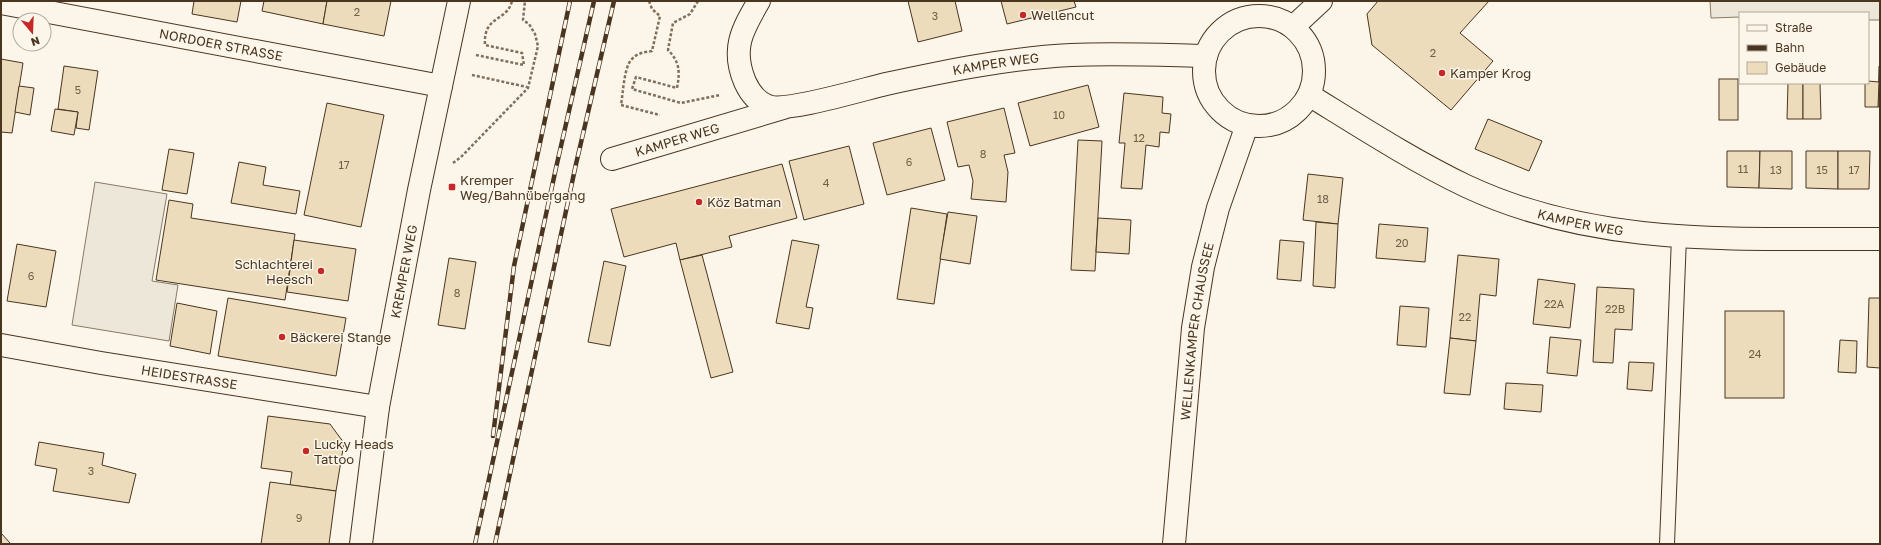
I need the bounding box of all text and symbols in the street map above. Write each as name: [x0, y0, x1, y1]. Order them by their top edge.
house number: 2: [354, 5, 360, 18]
place label: Wellencut: [1031, 7, 1094, 23]
house number: 3: [932, 9, 938, 22]
marker: Wellencut: [1018, 10, 1028, 20]
north arrow: [12, 12, 52, 52]
legend: [1739, 12, 1869, 84]
text: Straße: [1775, 20, 1813, 35]
street label: NORDOER STRASSE: [158, 25, 284, 64]
text: N: [29, 34, 41, 49]
text: Bahn: [1775, 40, 1805, 55]
house number: 2: [1430, 46, 1436, 59]
street label: KAMPER WEG: [951, 49, 1040, 78]
text: Gebäude: [1775, 60, 1826, 75]
place label: Kamper Krog: [1450, 65, 1531, 81]
marker: Kamper Krog: [1437, 68, 1447, 78]
house number: 5: [75, 83, 81, 96]
house number: 10: [1053, 108, 1065, 121]
street label: KAMPER WEG: [633, 119, 721, 160]
house number: 12: [1133, 131, 1145, 144]
house number: 8: [980, 147, 987, 160]
house number: 6: [906, 155, 913, 168]
house number: 17: [338, 158, 350, 171]
house number: 11: [1738, 162, 1748, 175]
house number: 13: [1770, 163, 1782, 176]
house number: 15: [1816, 163, 1828, 176]
house number: 17: [1848, 163, 1860, 176]
place label: Kremper Weg/Bahnübergang: [460, 172, 585, 203]
house number: 4: [823, 176, 830, 189]
marker: Kremper Weg/Bahnübergang: [447, 182, 457, 192]
house number: 18: [1317, 192, 1329, 205]
place label: Köz Batman: [707, 194, 781, 210]
marker: Köz Batman: [694, 197, 704, 207]
street label: KAMPER WEG: [1536, 205, 1624, 238]
street label: KREMPER WEG: [387, 223, 420, 320]
house number: 20: [1395, 236, 1409, 249]
street label: WELLENKAMPER CHAUSSEE: [1177, 240, 1217, 421]
place label: Schlachterei Heesch: [234, 256, 313, 287]
marker: Schlachterei Heesch: [316, 266, 326, 276]
house number: 6: [28, 269, 35, 282]
house number: 8: [454, 286, 461, 299]
house number: 22A: [1544, 297, 1565, 310]
house number: 22B: [1605, 302, 1625, 315]
house number: 22: [1459, 310, 1471, 323]
place label: Bäckerei Stange: [290, 329, 391, 345]
marker: Bäckerei Stange: [277, 332, 287, 342]
house number: 24: [1748, 347, 1762, 360]
street label: HEIDESTRASSE: [140, 361, 239, 393]
place label: Lucky Heads Tattoo: [314, 436, 394, 467]
marker: Lucky Heads Tattoo: [301, 446, 311, 456]
house number: 3: [88, 464, 94, 477]
house number: 9: [296, 511, 302, 524]

